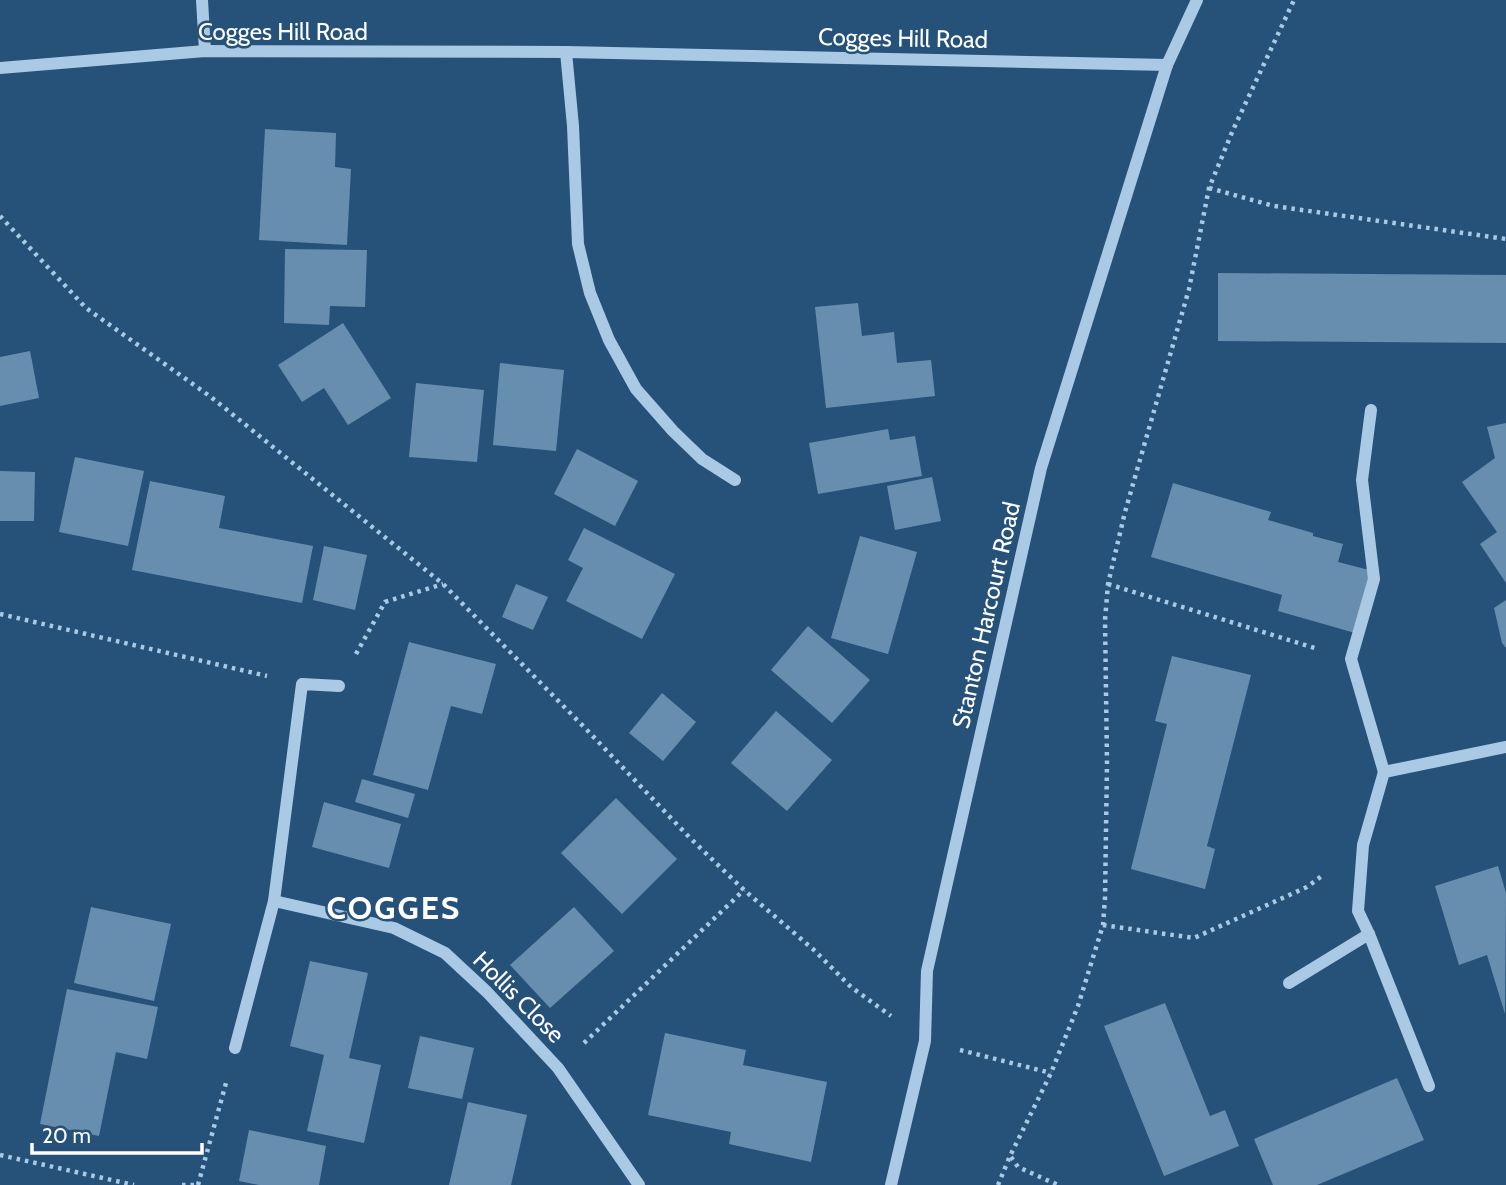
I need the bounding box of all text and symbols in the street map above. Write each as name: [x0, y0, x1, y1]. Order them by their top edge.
street label: Cogges Hill Road: [198, 17, 368, 46]
street label: Cogges Hill Road: [818, 22, 988, 54]
street label: Stanton Harcourt Road: [946, 499, 1026, 731]
district label: COGGES: [327, 888, 461, 927]
street label: Hollis Close: [467, 945, 571, 1049]
scale bar: [32, 1112, 201, 1156]
text: 20 m: [42, 1123, 91, 1148]

